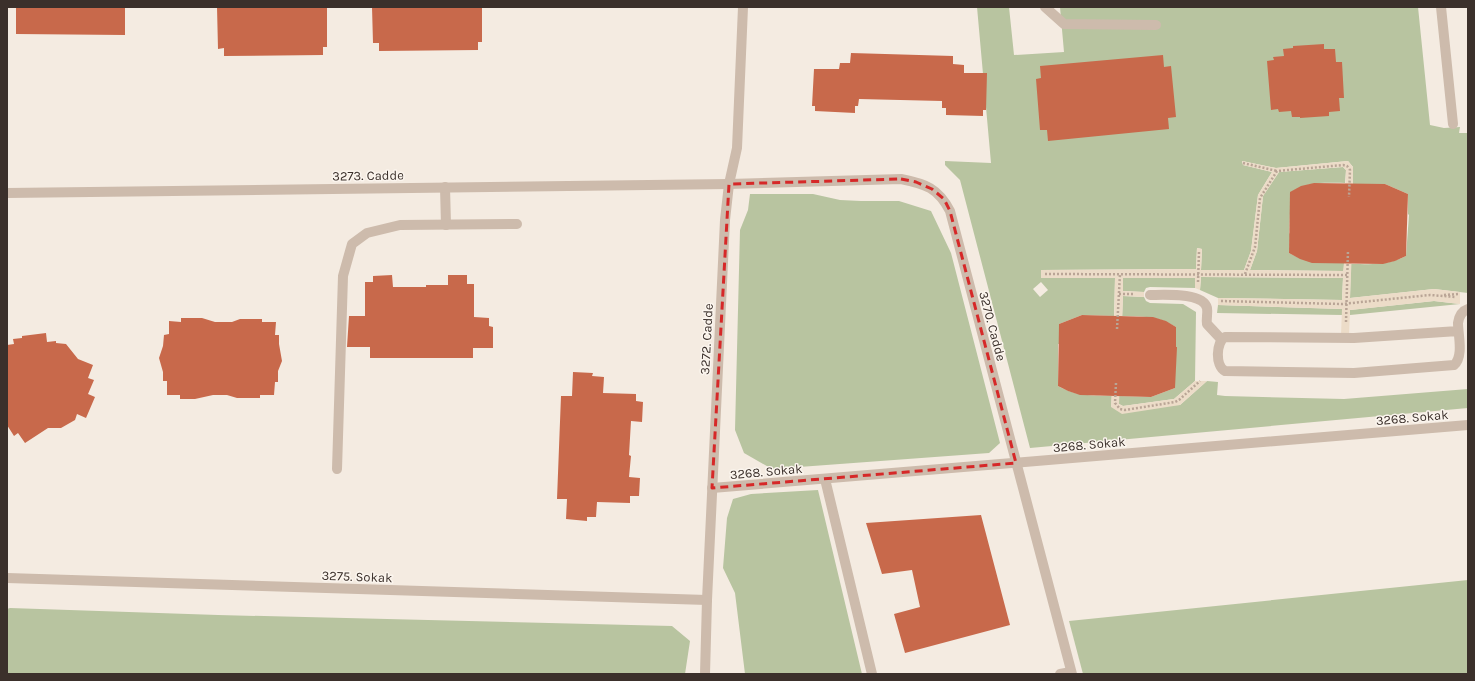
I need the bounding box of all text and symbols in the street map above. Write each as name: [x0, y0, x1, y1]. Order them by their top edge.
street label: 3273. Cadde: [332, 167, 404, 184]
street label: 3270. Cadde: [976, 290, 1009, 363]
street label: 3272. Cadde: [697, 303, 716, 375]
street label: 3268. Sokak: [1375, 407, 1449, 428]
street label: 3268. Sokak: [1052, 434, 1126, 455]
street label: 3268. Sokak: [729, 461, 803, 482]
street label: 3275. Sokak: [321, 568, 393, 585]

